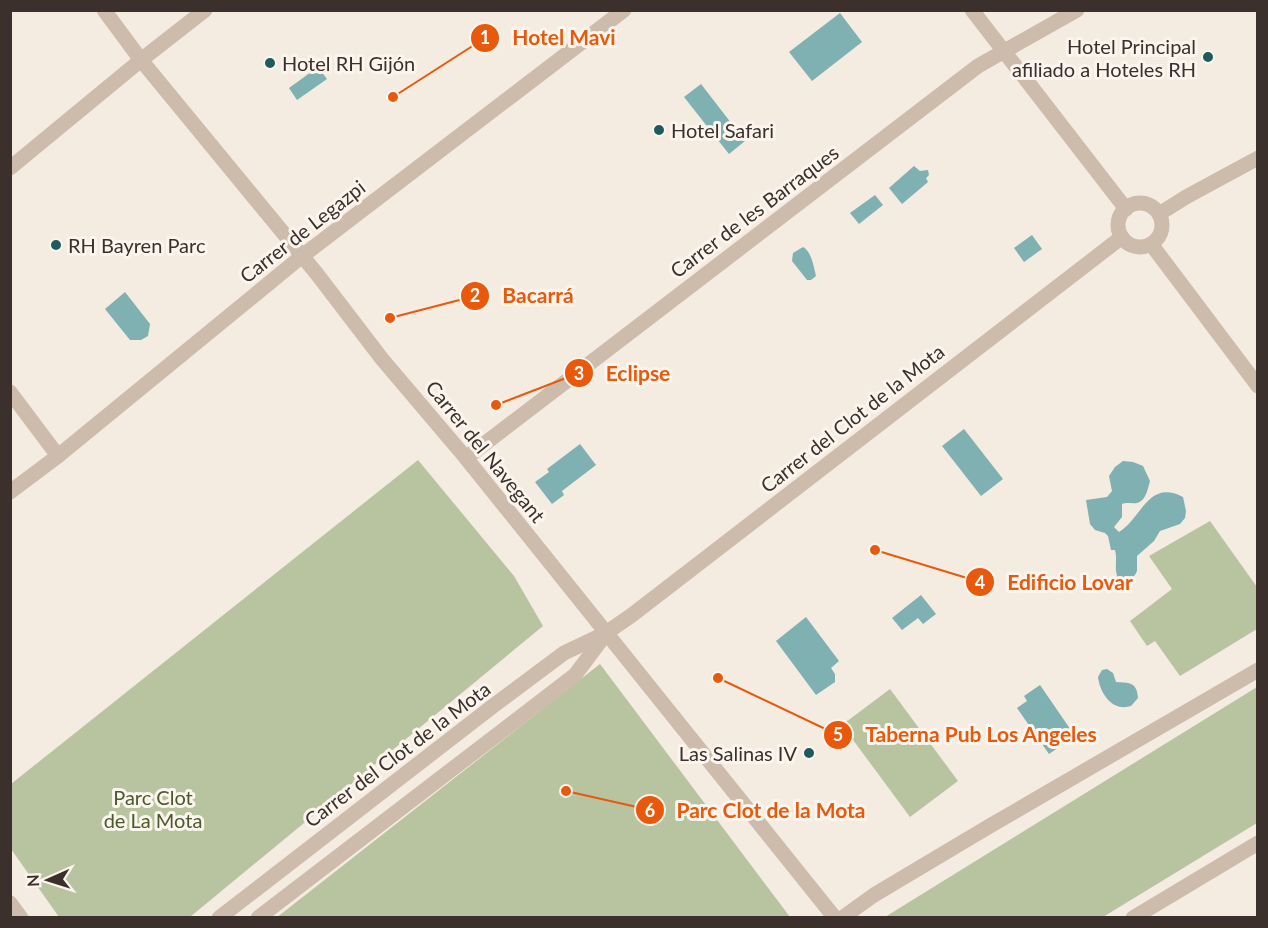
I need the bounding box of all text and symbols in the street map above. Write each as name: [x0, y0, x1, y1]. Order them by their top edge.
callout: Hotel Mavi: [470, 19, 628, 58]
text: Hotel Mavi: [512, 24, 616, 49]
text: 1: [480, 26, 490, 48]
place label: Hotel Principal afiliado a Hoteles RH: [1012, 34, 1196, 81]
marker: Hotel Principal afiliado a Hoteles RH: [1201, 50, 1215, 64]
place label: Hotel RH Gijón: [282, 51, 415, 75]
marker: Hotel RH Gijón: [263, 56, 277, 70]
place label: Hotel Safari: [671, 118, 774, 142]
marker: Hotel Safari: [652, 123, 666, 137]
street label: Carrer de les Barraques: [665, 140, 843, 282]
street label: Carrer de Legazpi: [235, 175, 369, 287]
place label: RH Bayren Parc: [68, 233, 206, 257]
marker: RH Bayren Parc: [49, 238, 63, 252]
callout: Bacarrá: [460, 277, 586, 316]
text: Bacarrá: [502, 282, 574, 307]
text: 2: [470, 284, 480, 306]
street label: Carrer del Clot de la Mota: [755, 339, 949, 497]
callout: Eclipse: [564, 354, 683, 393]
text: Eclipse: [606, 360, 670, 385]
text: 3: [574, 362, 584, 384]
street label: Carrer del Navegant: [421, 375, 551, 527]
callout: Edificio Lovar: [965, 563, 1145, 602]
text: Edificio Lovar: [1007, 569, 1133, 594]
text: 4: [975, 571, 985, 593]
street label: Carrer del Clot de la Mota: [299, 676, 495, 832]
callout: Taberna Pub Los Angeles: [823, 715, 1109, 754]
text: Taberna Pub Los Angeles: [865, 721, 1097, 746]
text: 5: [833, 723, 843, 745]
place label: Las Salinas IV: [679, 741, 797, 765]
marker: Las Salinas IV: [802, 746, 816, 760]
park label: Parc Clot de La Mota: [104, 785, 202, 832]
callout: Parc Clot de la Mota: [635, 791, 878, 830]
text: Parc Clot de la Mota: [676, 797, 866, 822]
text: 6: [645, 799, 655, 821]
north arrow: [18, 850, 78, 910]
text: N: [23, 874, 42, 887]

